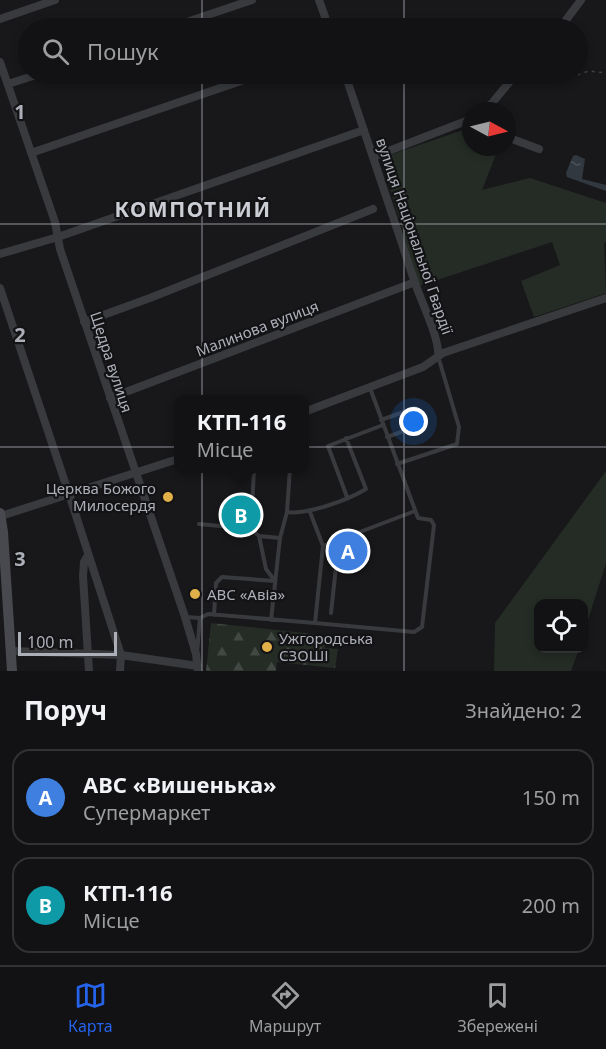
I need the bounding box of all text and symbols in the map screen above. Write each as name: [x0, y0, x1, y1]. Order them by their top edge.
search box: [18, 18, 588, 84]
icon: search: [39, 35, 72, 68]
text: Пошук: [87, 36, 159, 66]
text: 1: [14, 98, 26, 125]
north arrow: [462, 102, 516, 156]
street label: вулиця Національної Гвардії: [372, 135, 458, 337]
district label: КОМПОТНИЙ: [114, 195, 272, 223]
street label: Малинова вулиця: [193, 295, 321, 361]
street label: Щедра вулиця: [86, 309, 138, 415]
text: 2: [14, 321, 26, 348]
popup: [174, 395, 309, 473]
text: КТП-116: [197, 406, 286, 436]
your location: [399, 407, 428, 436]
text: Місце: [197, 436, 253, 463]
place label: Церква Божого Милосердя: [46, 478, 156, 515]
marker: Церква Божого Милосердя: [161, 490, 175, 504]
pin: B: [222, 492, 260, 538]
pin: A: [328, 528, 368, 574]
text: 3: [14, 545, 26, 572]
place label: ABC «Авіа»: [207, 584, 286, 604]
marker: ABC «Авіа»: [188, 587, 202, 601]
map controls: [534, 599, 588, 653]
button: locate: [534, 599, 588, 653]
place label: Ужгородська СЗОШІ: [279, 628, 373, 665]
scale bar: [18, 629, 117, 656]
text: 100 m: [27, 631, 74, 653]
marker: Ужгородська СЗОШІ: [260, 640, 274, 654]
text: Поруч: [24, 692, 107, 728]
text: Знайдено: 2: [465, 697, 582, 724]
text: ABC «Вишенька»: [83, 769, 277, 799]
text: A: [39, 784, 52, 811]
text: 150 m: [522, 784, 580, 811]
text: Супермаркет: [83, 799, 210, 826]
text: КТП-116: [83, 877, 173, 907]
text: B: [39, 892, 52, 919]
text: 200 m: [522, 892, 580, 919]
text: Місце: [83, 907, 139, 934]
tab: Карта: [68, 979, 113, 1037]
tab: Маршрут: [249, 979, 321, 1037]
tab: Збережені: [457, 979, 538, 1037]

